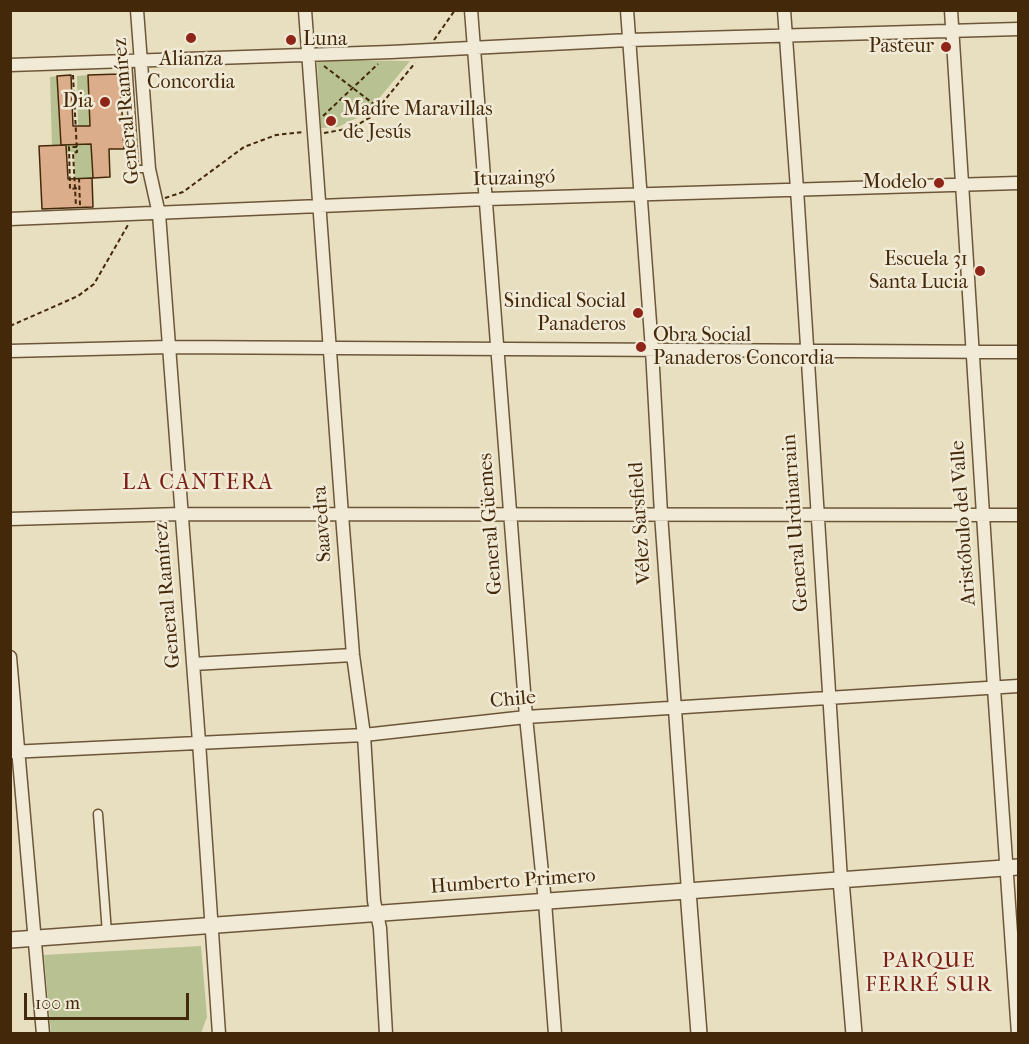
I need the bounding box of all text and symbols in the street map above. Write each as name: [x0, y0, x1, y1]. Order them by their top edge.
place label: Luna: [303, 28, 347, 52]
marker: Alianza Concordia: [184, 31, 198, 45]
marker: Luna: [284, 33, 298, 47]
place label: Pasteur: [869, 35, 934, 59]
street label: General Ramírez: [109, 37, 145, 185]
marker: Pasteur: [939, 40, 953, 54]
place label: Alianza Concordia: [147, 48, 235, 95]
place label: Dia: [63, 90, 93, 114]
marker: Dia: [98, 95, 112, 109]
place label: Madre Maravillas de Jesús: [343, 98, 493, 145]
marker: Madre Maravillas de Jesús: [324, 114, 338, 128]
street label: Ituzaingó: [472, 166, 556, 192]
place label: Modelo: [863, 171, 927, 195]
marker: Modelo: [932, 176, 946, 190]
place label: Escuela 31 Santa Lucia: [869, 248, 968, 295]
marker: Escuela 31 Santa Lucia: [973, 264, 987, 278]
place label: Sindical Social Panaderos: [504, 290, 626, 337]
marker: Sindical Social Panaderos: [631, 306, 645, 320]
place label: Obra Social Panaderos Concordia: [653, 324, 834, 371]
marker: Obra Social Panaderos Concordia: [634, 340, 648, 354]
street label: General Urdinarrain: [778, 433, 814, 613]
street label: Aristóbulo del Valle: [946, 439, 982, 607]
street label: General Güemes: [474, 452, 508, 596]
street label: Vélez Sarsfield: [625, 461, 657, 585]
district label: LA CANTERA: [122, 471, 274, 497]
street label: Saavedra: [308, 485, 338, 563]
street label: General Ramírez: [150, 521, 186, 669]
street label: Chile: [489, 686, 537, 714]
street label: Humberto Primero: [430, 864, 596, 900]
district label: PARQUE FERRÉ SUR: [865, 949, 993, 999]
scale bar: [27, 981, 192, 1019]
text: 100 m: [35, 993, 80, 1014]

